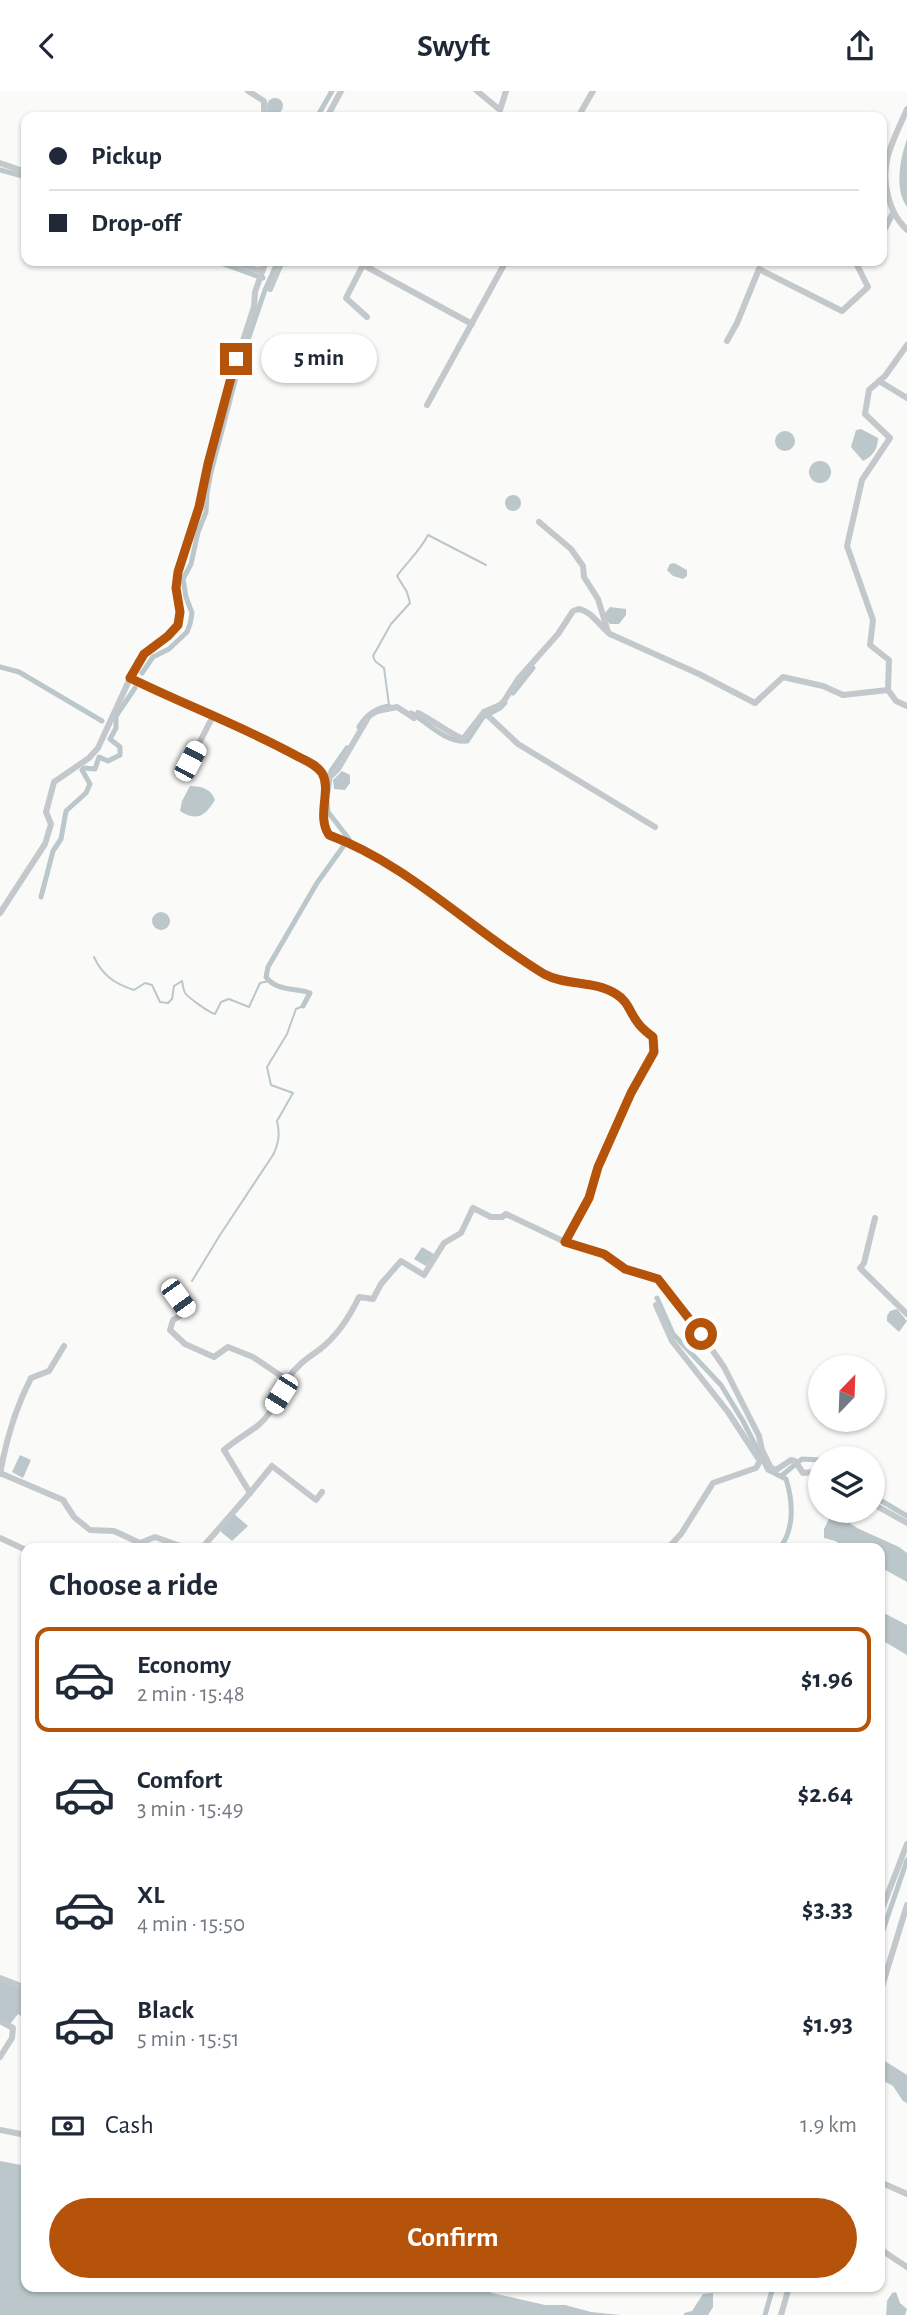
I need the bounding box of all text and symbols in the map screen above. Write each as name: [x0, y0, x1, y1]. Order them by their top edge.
icon: back: [28, 27, 66, 65]
icon: share: [841, 27, 879, 65]
text: Swyft: [417, 30, 490, 62]
text: Pickup: [91, 143, 162, 169]
text: Drop-off: [91, 210, 180, 236]
callout: 5 min: [260, 335, 376, 383]
route end: [220, 343, 252, 375]
text: 5 min: [294, 347, 344, 370]
car: [171, 738, 210, 784]
car: [158, 1275, 199, 1321]
route start: [685, 1318, 717, 1350]
north arrow: [808, 1355, 886, 1431]
map controls: [808, 1355, 885, 1523]
car: [261, 1371, 302, 1417]
button: layers: [808, 1446, 885, 1523]
text: Choose a ride: [49, 1569, 218, 1601]
icon: car: [53, 1648, 116, 1711]
text: Economy: [137, 1652, 231, 1678]
text: $1.96: [801, 1666, 853, 1692]
text: 2 min · 15:48: [137, 1683, 245, 1706]
icon: car: [53, 1763, 116, 1826]
text: Comfort: [137, 1767, 222, 1793]
text: $2.64: [797, 1781, 853, 1807]
text: 3 min · 15:49: [137, 1798, 244, 1821]
icon: car: [53, 1878, 116, 1941]
text: XL: [137, 1882, 164, 1908]
text: $3.33: [802, 1896, 853, 1922]
text: 4 min · 15:50: [137, 1913, 245, 1936]
icon: car: [53, 1993, 116, 2056]
text: Black: [137, 1997, 194, 2023]
text: $1.93: [802, 2011, 853, 2037]
text: 5 min · 15:51: [137, 2028, 239, 2051]
icon: cash: [49, 2107, 87, 2145]
text: Cash: [105, 2112, 154, 2138]
text: 1.9 km: [800, 2114, 857, 2137]
button: Confirm: [49, 2198, 857, 2278]

